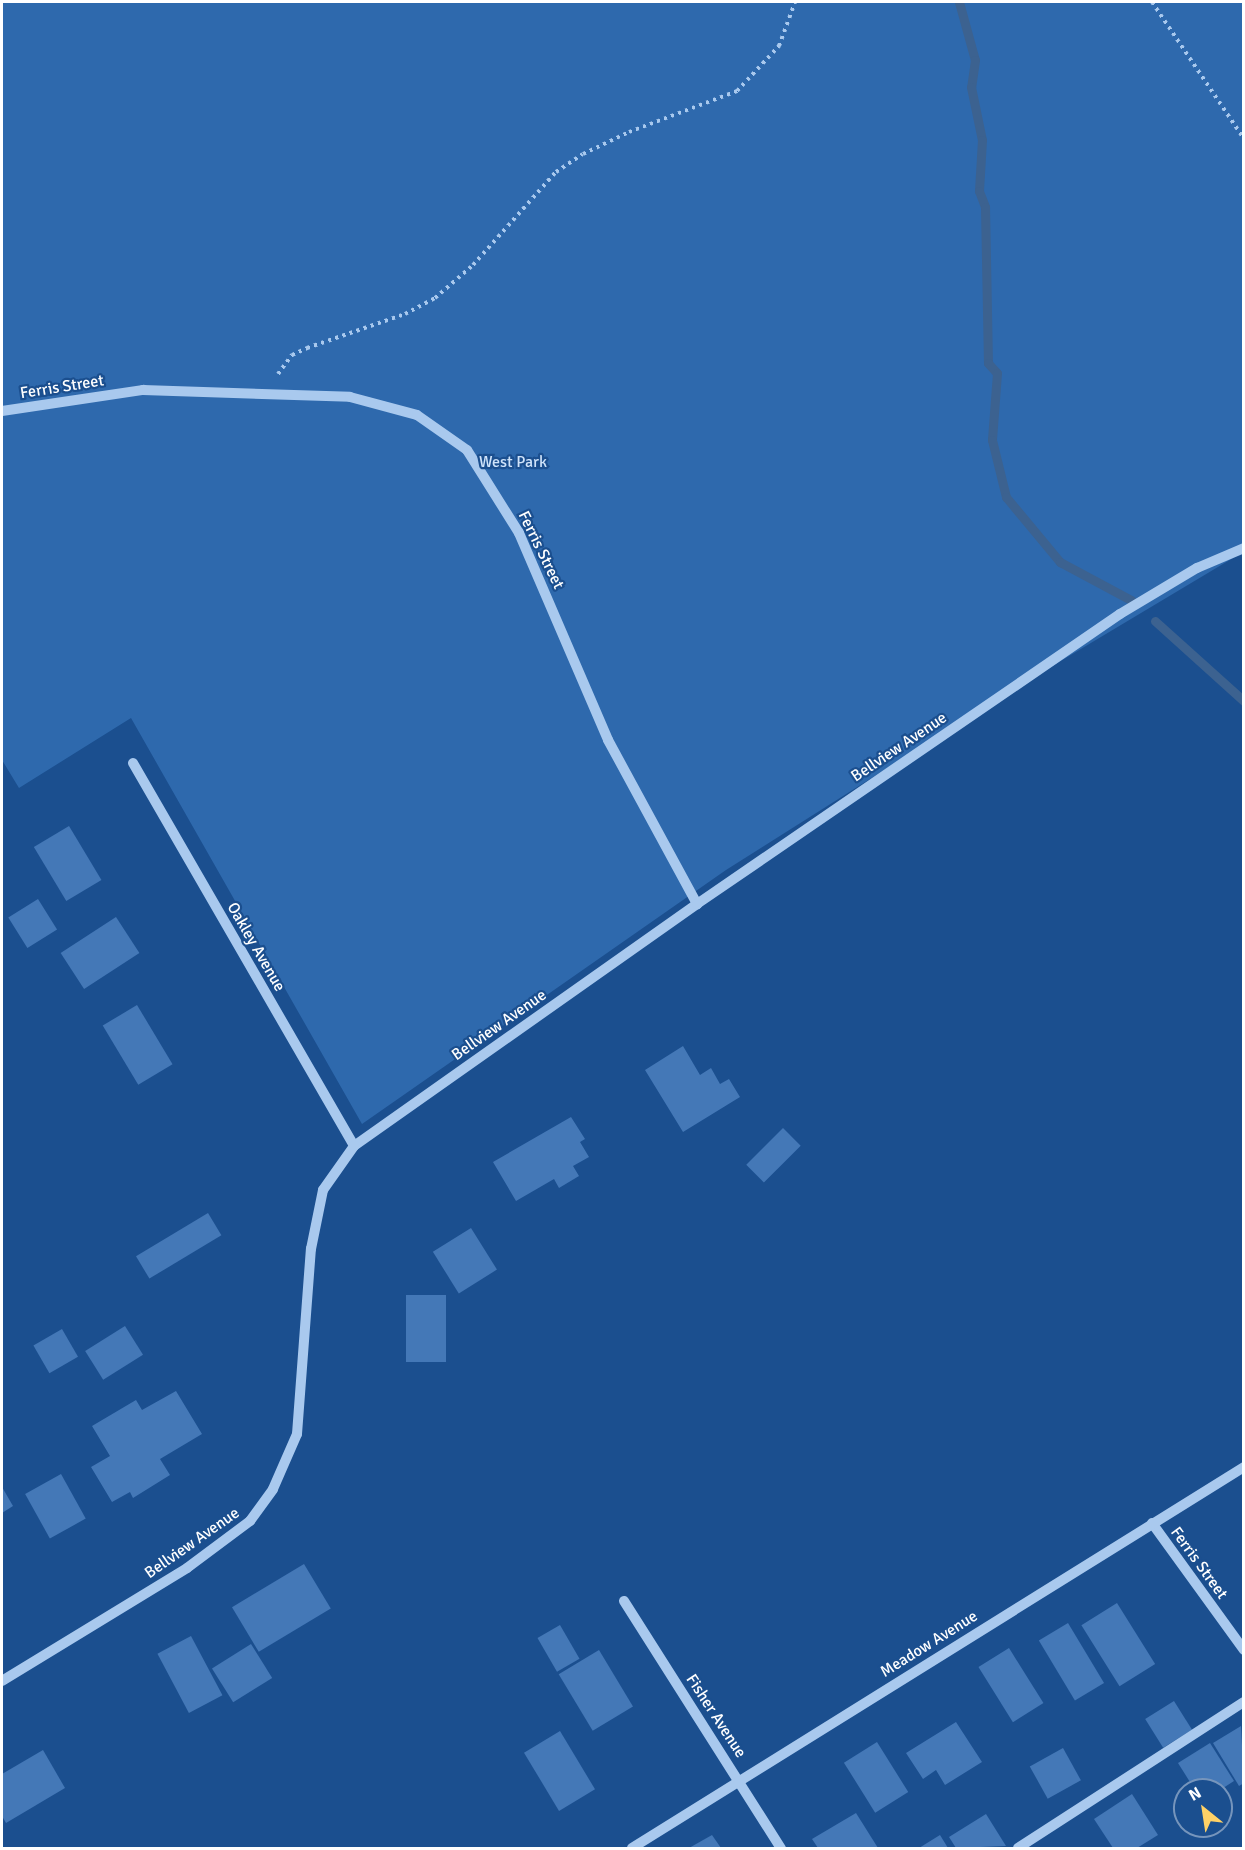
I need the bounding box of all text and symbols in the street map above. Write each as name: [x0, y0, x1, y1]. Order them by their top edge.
street label: Ferris Street: [19, 371, 105, 403]
park label: West Park: [479, 452, 547, 472]
street label: Ferris Street: [514, 508, 568, 592]
street label: Bellview Avenue: [848, 708, 950, 786]
street label: Oakley Avenue: [223, 899, 289, 995]
street label: Bellview Avenue: [448, 985, 550, 1065]
street label: Bellview Avenue: [141, 1503, 243, 1583]
street label: Ferris Street: [1166, 1523, 1232, 1603]
street label: Meadow Avenue: [877, 1607, 981, 1681]
street label: Fisher Avenue: [682, 1671, 750, 1761]
north arrow: [1173, 1778, 1233, 1838]
text: N: [1185, 1783, 1205, 1806]

